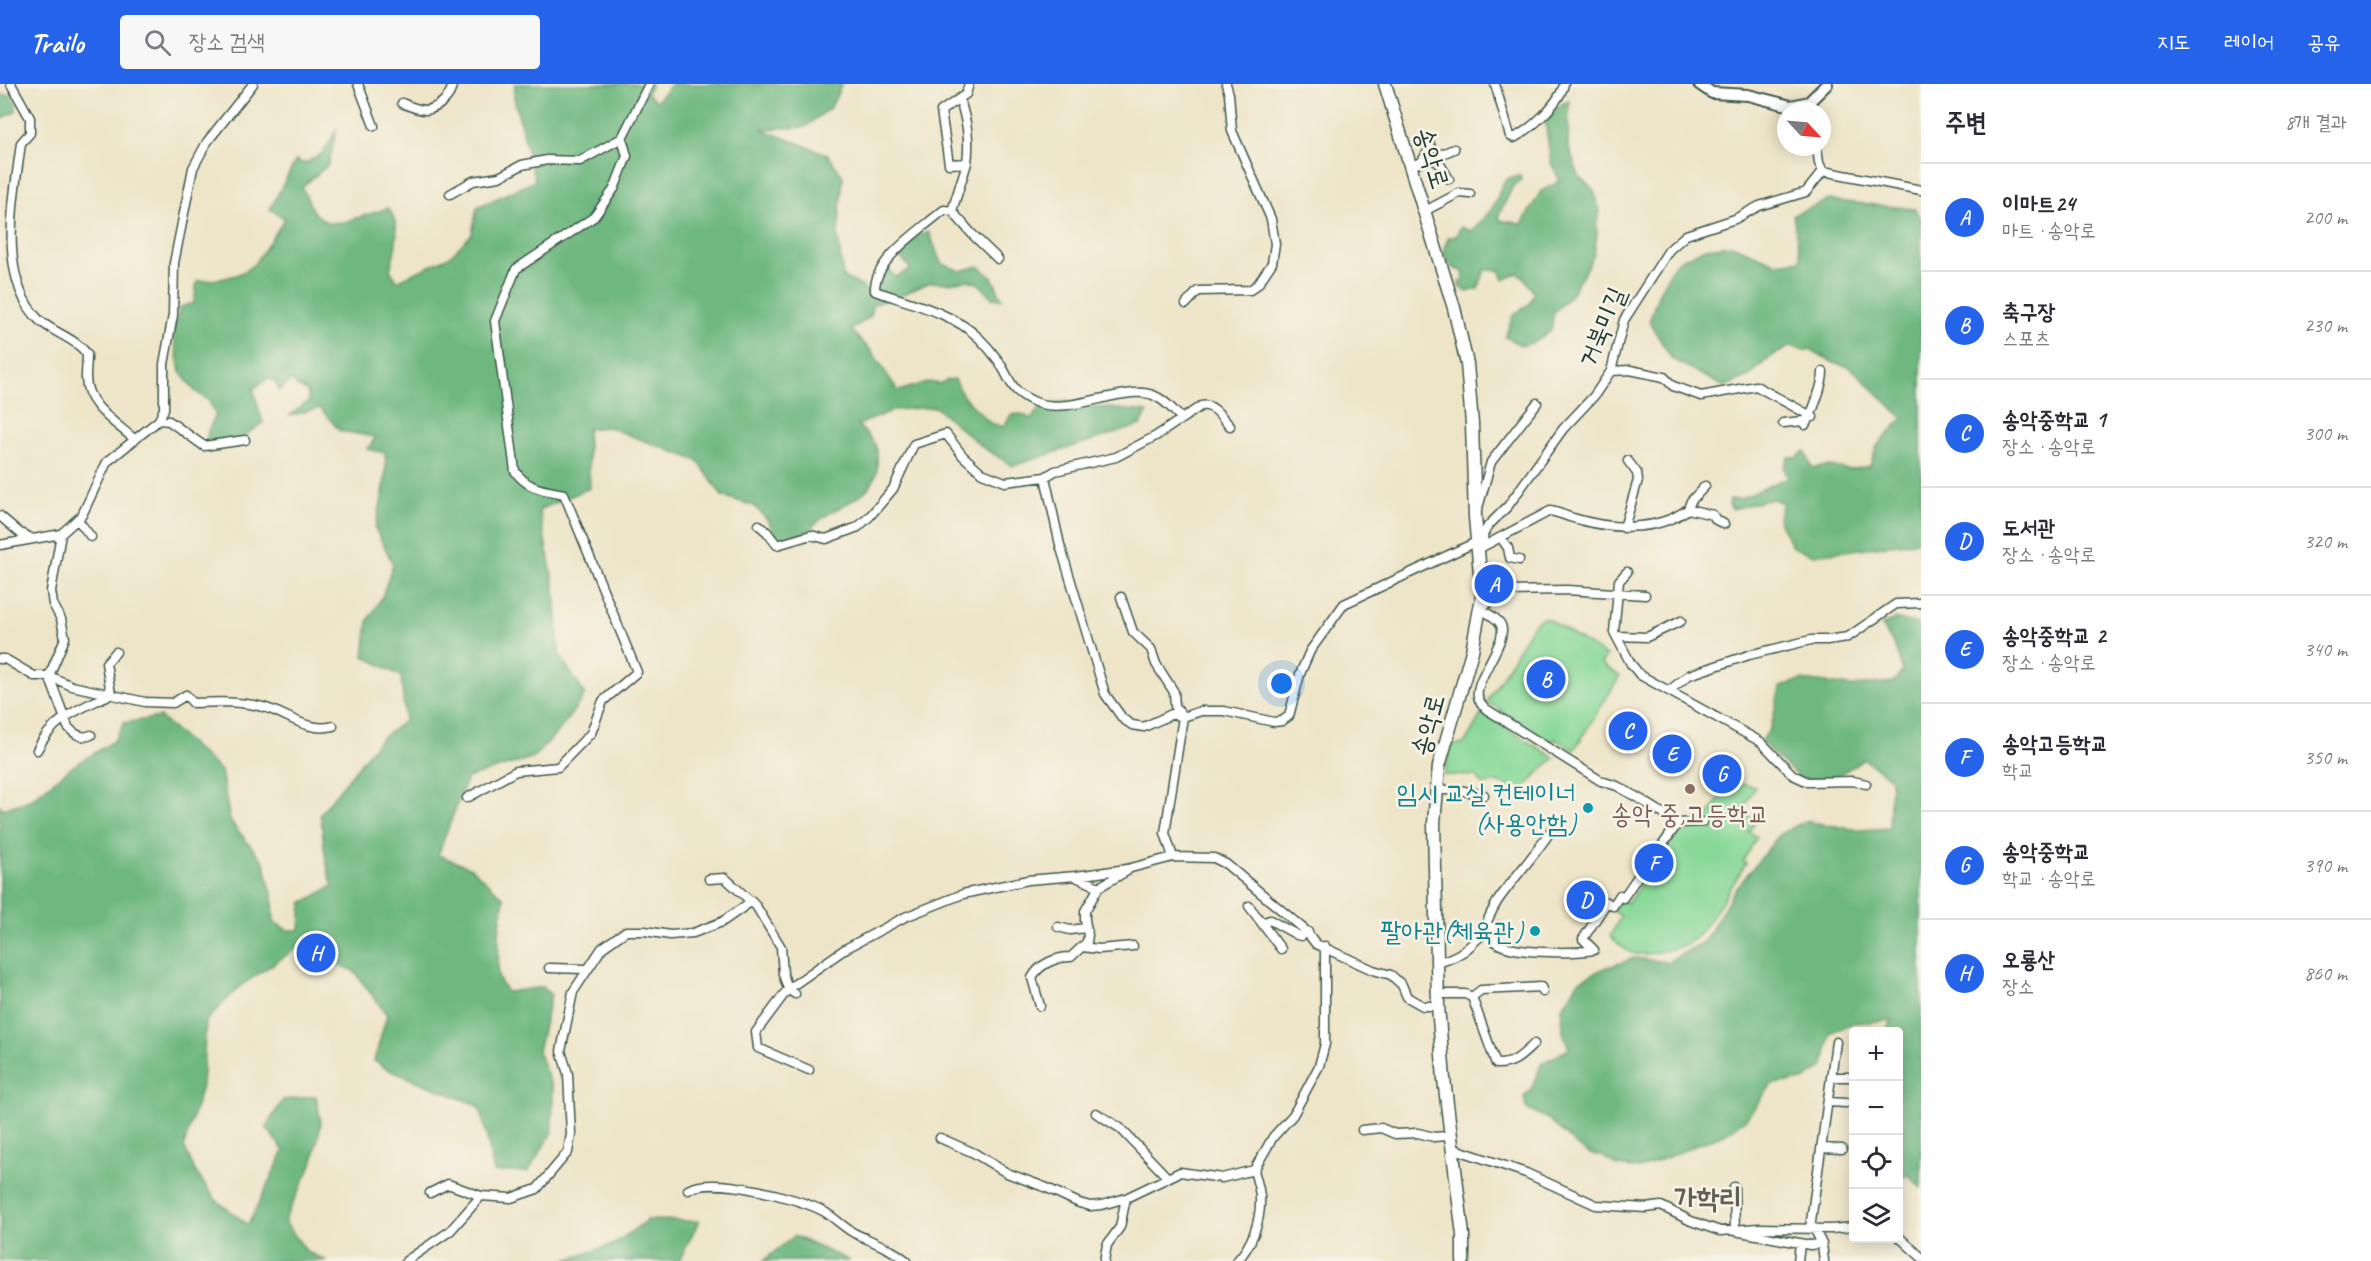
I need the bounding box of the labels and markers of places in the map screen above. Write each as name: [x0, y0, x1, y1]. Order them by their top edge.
pin: A: [1474, 562, 1514, 606]
pin: B: [1526, 656, 1566, 702]
pin: C: [1608, 708, 1648, 754]
pin: E: [1652, 732, 1692, 776]
pin: G: [1702, 752, 1742, 796]
place label: 임시 교실 컨테이너 (사용안함): [1396, 777, 1577, 840]
marker: 송악 중,고등학교: [1683, 782, 1697, 796]
place label: 송악 중,고등학교: [1611, 798, 1769, 831]
marker: 임시 교실 컨테이너 (사용안함): [1581, 801, 1595, 815]
pin: F: [1634, 840, 1674, 886]
pin: D: [1566, 878, 1606, 922]
place label: 팔아관(체육관): [1380, 915, 1524, 948]
marker: 팔아관(체육관): [1528, 924, 1542, 938]
pin: H: [296, 930, 336, 976]

